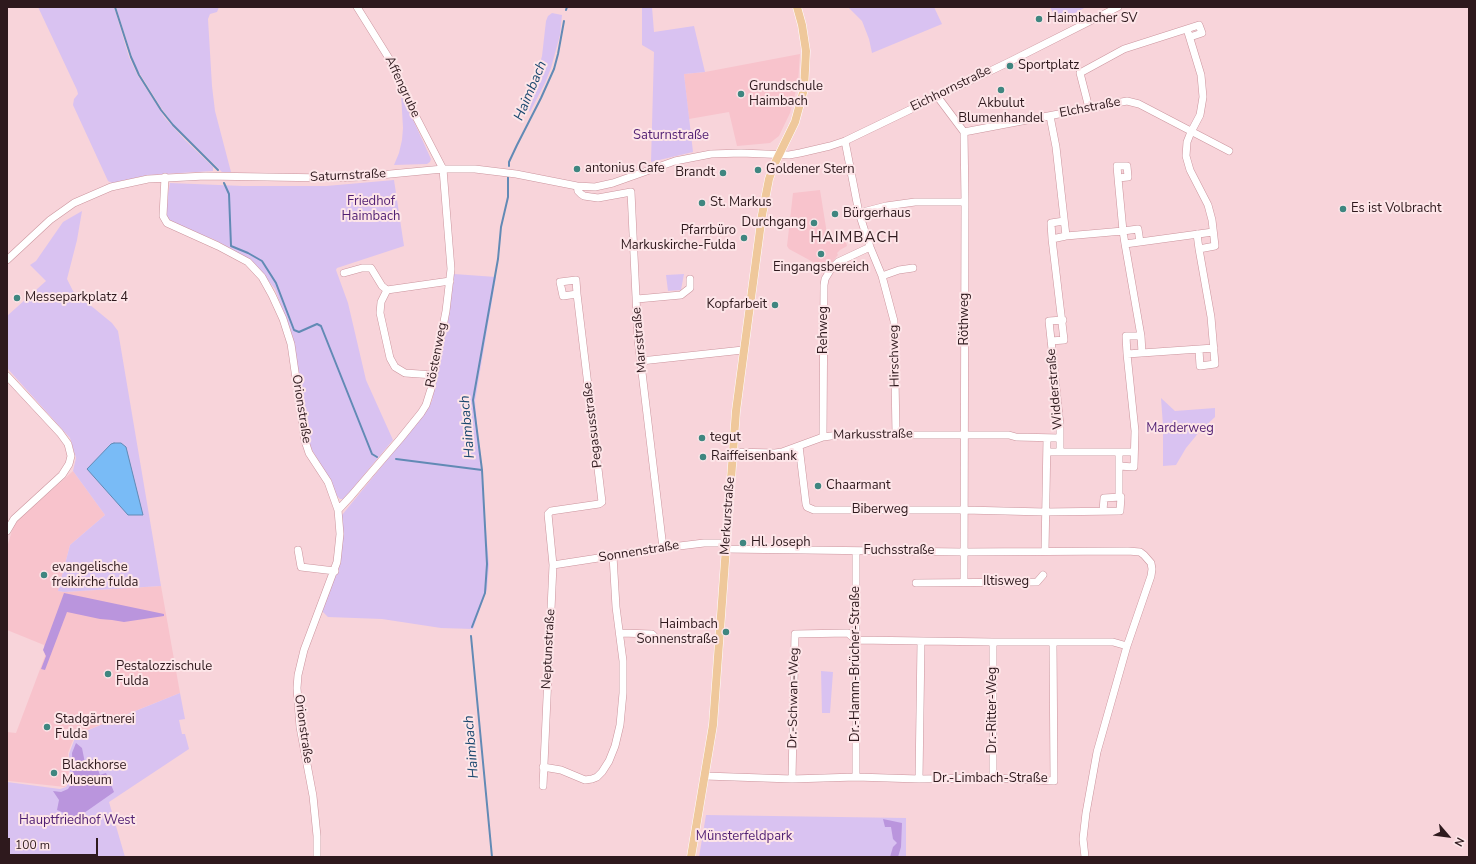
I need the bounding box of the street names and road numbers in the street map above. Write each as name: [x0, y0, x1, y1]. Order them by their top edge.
street label: Affengrube: [381, 54, 423, 120]
street label: Eichhornstraße: [908, 63, 994, 115]
street label: Elchstraße: [1058, 94, 1122, 122]
street label: Saturnstraße: [310, 166, 386, 186]
street label: Röthweg: [957, 293, 973, 345]
street label: Marsstraße: [629, 306, 651, 374]
street label: Rehweg: [816, 306, 832, 354]
street label: Röstenweg: [423, 321, 451, 389]
street label: Hirschweg: [887, 325, 903, 387]
street label: Widderstraße: [1044, 348, 1066, 430]
street label: Orionstraße: [288, 374, 314, 444]
street label: Pegasusstraße: [580, 381, 606, 469]
street label: Markusstraße: [833, 427, 913, 443]
street label: Merkurstraße: [717, 476, 739, 556]
street label: Biberweg: [852, 502, 908, 518]
street label: Sonnenstraße: [598, 538, 680, 566]
street label: Fuchsstraße: [863, 543, 935, 559]
street label: Iltisweg: [983, 574, 1029, 590]
street label: Dr.-Hamm-Brücher-Straße: [848, 586, 864, 742]
street label: Neptunstraße: [539, 608, 559, 690]
street label: Dr.-Schwan-Weg: [785, 647, 803, 749]
street label: Dr.-Ritter-Weg: [985, 667, 1001, 753]
street label: Orionstraße: [290, 694, 316, 764]
street label: Dr.-Limbach-Straße: [932, 771, 1048, 787]

